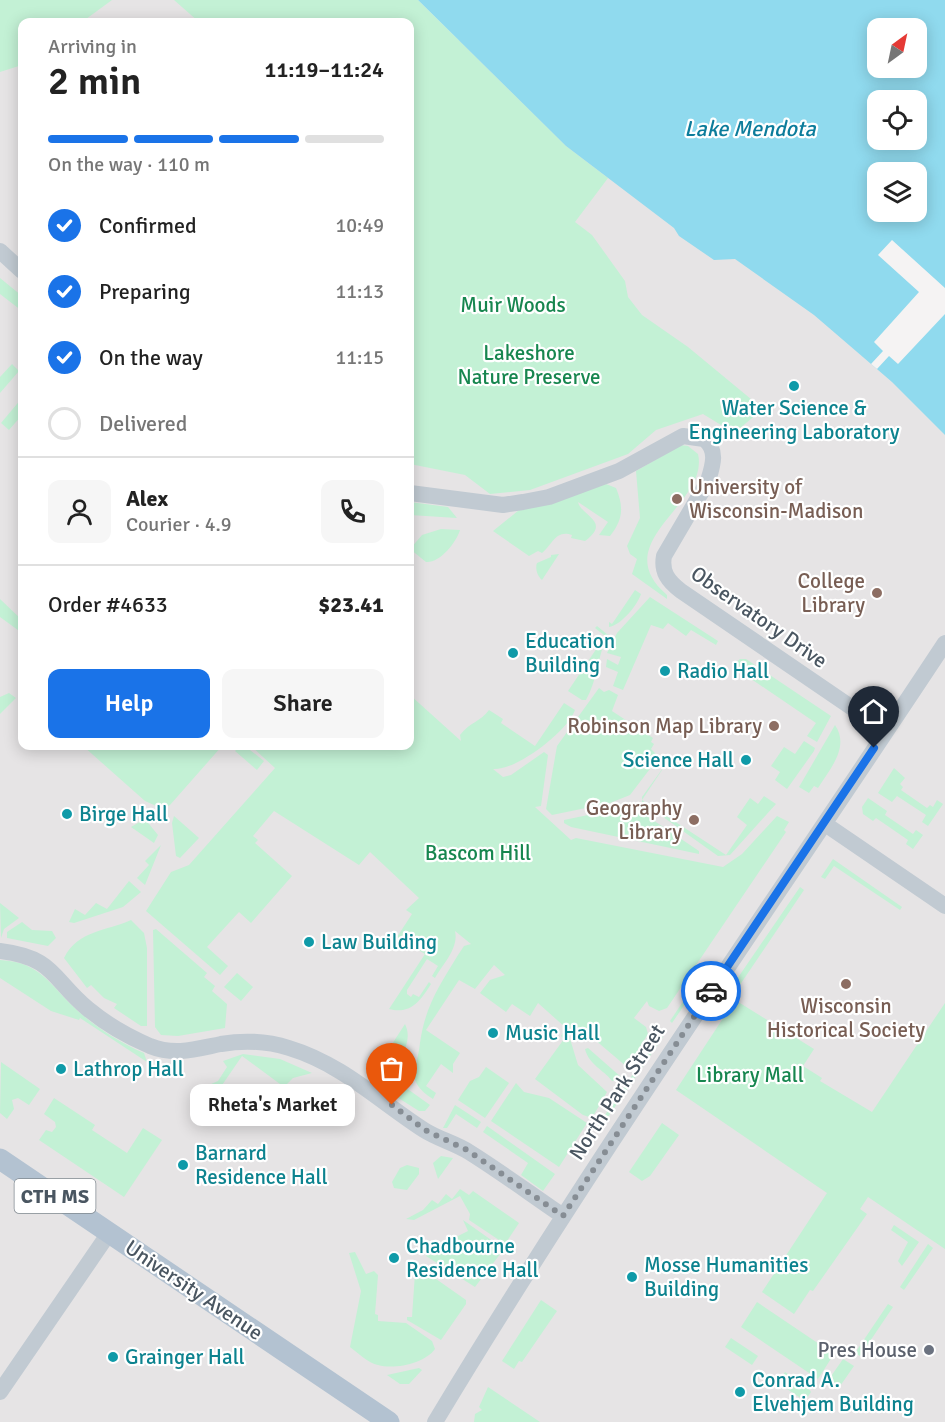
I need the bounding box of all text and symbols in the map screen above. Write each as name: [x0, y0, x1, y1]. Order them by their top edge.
north arrow: [867, 18, 927, 78]
map controls: [867, 18, 927, 222]
text: Arriving in: [48, 34, 137, 59]
text: 11:19–11:24: [265, 56, 384, 83]
text: 2 min: [48, 57, 141, 105]
button: locate: [867, 90, 927, 150]
water label: Lake Mendota: [684, 115, 817, 142]
text: On the way · 110 m: [48, 152, 210, 177]
button: layers: [867, 162, 927, 222]
icon: check: [48, 209, 81, 242]
text: Confirmed: [99, 212, 197, 239]
text: 10:49: [335, 213, 384, 238]
icon: check: [48, 275, 81, 308]
text: Preparing: [99, 278, 191, 305]
text: 11:13: [335, 279, 384, 304]
park label: Muir Woods: [460, 292, 566, 318]
park label: Lakeshore Nature Preserve: [457, 340, 601, 390]
icon: check: [48, 341, 81, 374]
text: On the way: [99, 344, 203, 371]
text: 11:15: [335, 345, 384, 370]
marker: Water Science & Engineering Laboratory: [787, 379, 801, 393]
place label: Water Science & Engineering Laboratory: [688, 395, 900, 445]
text: Delivered: [99, 410, 187, 437]
place label: University of Wisconsin-Madison: [689, 474, 863, 524]
button: person: [48, 480, 111, 543]
button: phone: [321, 480, 384, 543]
text: Alex: [126, 485, 168, 512]
marker: University of Wisconsin-Madison: [670, 492, 684, 506]
text: Courier · 4.9: [126, 512, 232, 537]
street label: Observatory Drive: [686, 560, 832, 674]
place label: College Library: [798, 568, 865, 618]
marker: College Library: [870, 586, 884, 600]
text: Order #4633: [48, 591, 168, 618]
text: $23.41: [318, 591, 384, 618]
place label: Education Building: [525, 628, 615, 678]
marker: Education Building: [506, 646, 520, 660]
place label: Radio Hall: [677, 658, 769, 684]
marker: Radio Hall: [658, 664, 672, 678]
button: Help: [48, 669, 210, 738]
button: Share: [222, 669, 384, 738]
pin: [848, 686, 899, 748]
icon: home: [857, 695, 890, 728]
place label: Robinson Map Library: [567, 713, 762, 739]
marker: Robinson Map Library: [767, 719, 781, 733]
place label: Science Hall: [623, 747, 734, 773]
marker: Science Hall: [739, 753, 753, 767]
place label: Geography Library: [586, 795, 682, 845]
place label: Birge Hall: [79, 801, 168, 827]
marker: Birge Hall: [60, 807, 74, 821]
marker: Geography Library: [687, 813, 701, 827]
park label: Bascom Hill: [425, 840, 531, 866]
place label: Law Building: [321, 929, 437, 955]
marker: Law Building: [302, 935, 316, 949]
courier: [681, 961, 741, 1021]
icon: car: [695, 975, 728, 1008]
marker: Wisconsin Historical Society: [839, 977, 853, 991]
place label: Wisconsin Historical Society: [767, 993, 925, 1043]
street label: North Park Street: [563, 1019, 671, 1165]
place label: Music Hall: [505, 1020, 600, 1046]
marker: Music Hall: [486, 1026, 500, 1040]
pin: [366, 1043, 417, 1105]
icon: bag: [375, 1052, 408, 1085]
place label: Lathrop Hall: [73, 1056, 184, 1082]
marker: Lathrop Hall: [54, 1062, 68, 1076]
park label: Library Mall: [696, 1062, 804, 1088]
callout: Rheta's Market: [191, 1084, 356, 1126]
text: Rheta's Market: [208, 1092, 337, 1117]
place label: Barnard Residence Hall: [195, 1140, 328, 1190]
marker: Barnard Residence Hall: [176, 1158, 190, 1172]
road number: CTH MS: [14, 1179, 96, 1213]
place label: Chadbourne Residence Hall: [406, 1233, 539, 1283]
street label: University Avenue: [120, 1234, 268, 1346]
marker: Chadbourne Residence Hall: [387, 1251, 401, 1265]
place label: Mosse Humanities Building: [644, 1252, 808, 1302]
marker: Mosse Humanities Building: [625, 1270, 639, 1284]
place label: Pres House: [817, 1337, 917, 1363]
marker: Pres House: [922, 1343, 936, 1357]
place label: Grainger Hall: [125, 1344, 245, 1370]
marker: Grainger Hall: [106, 1350, 120, 1364]
place label: Conrad A. Elvehjem Building: [752, 1367, 914, 1417]
marker: Conrad A. Elvehjem Building: [733, 1385, 747, 1399]

